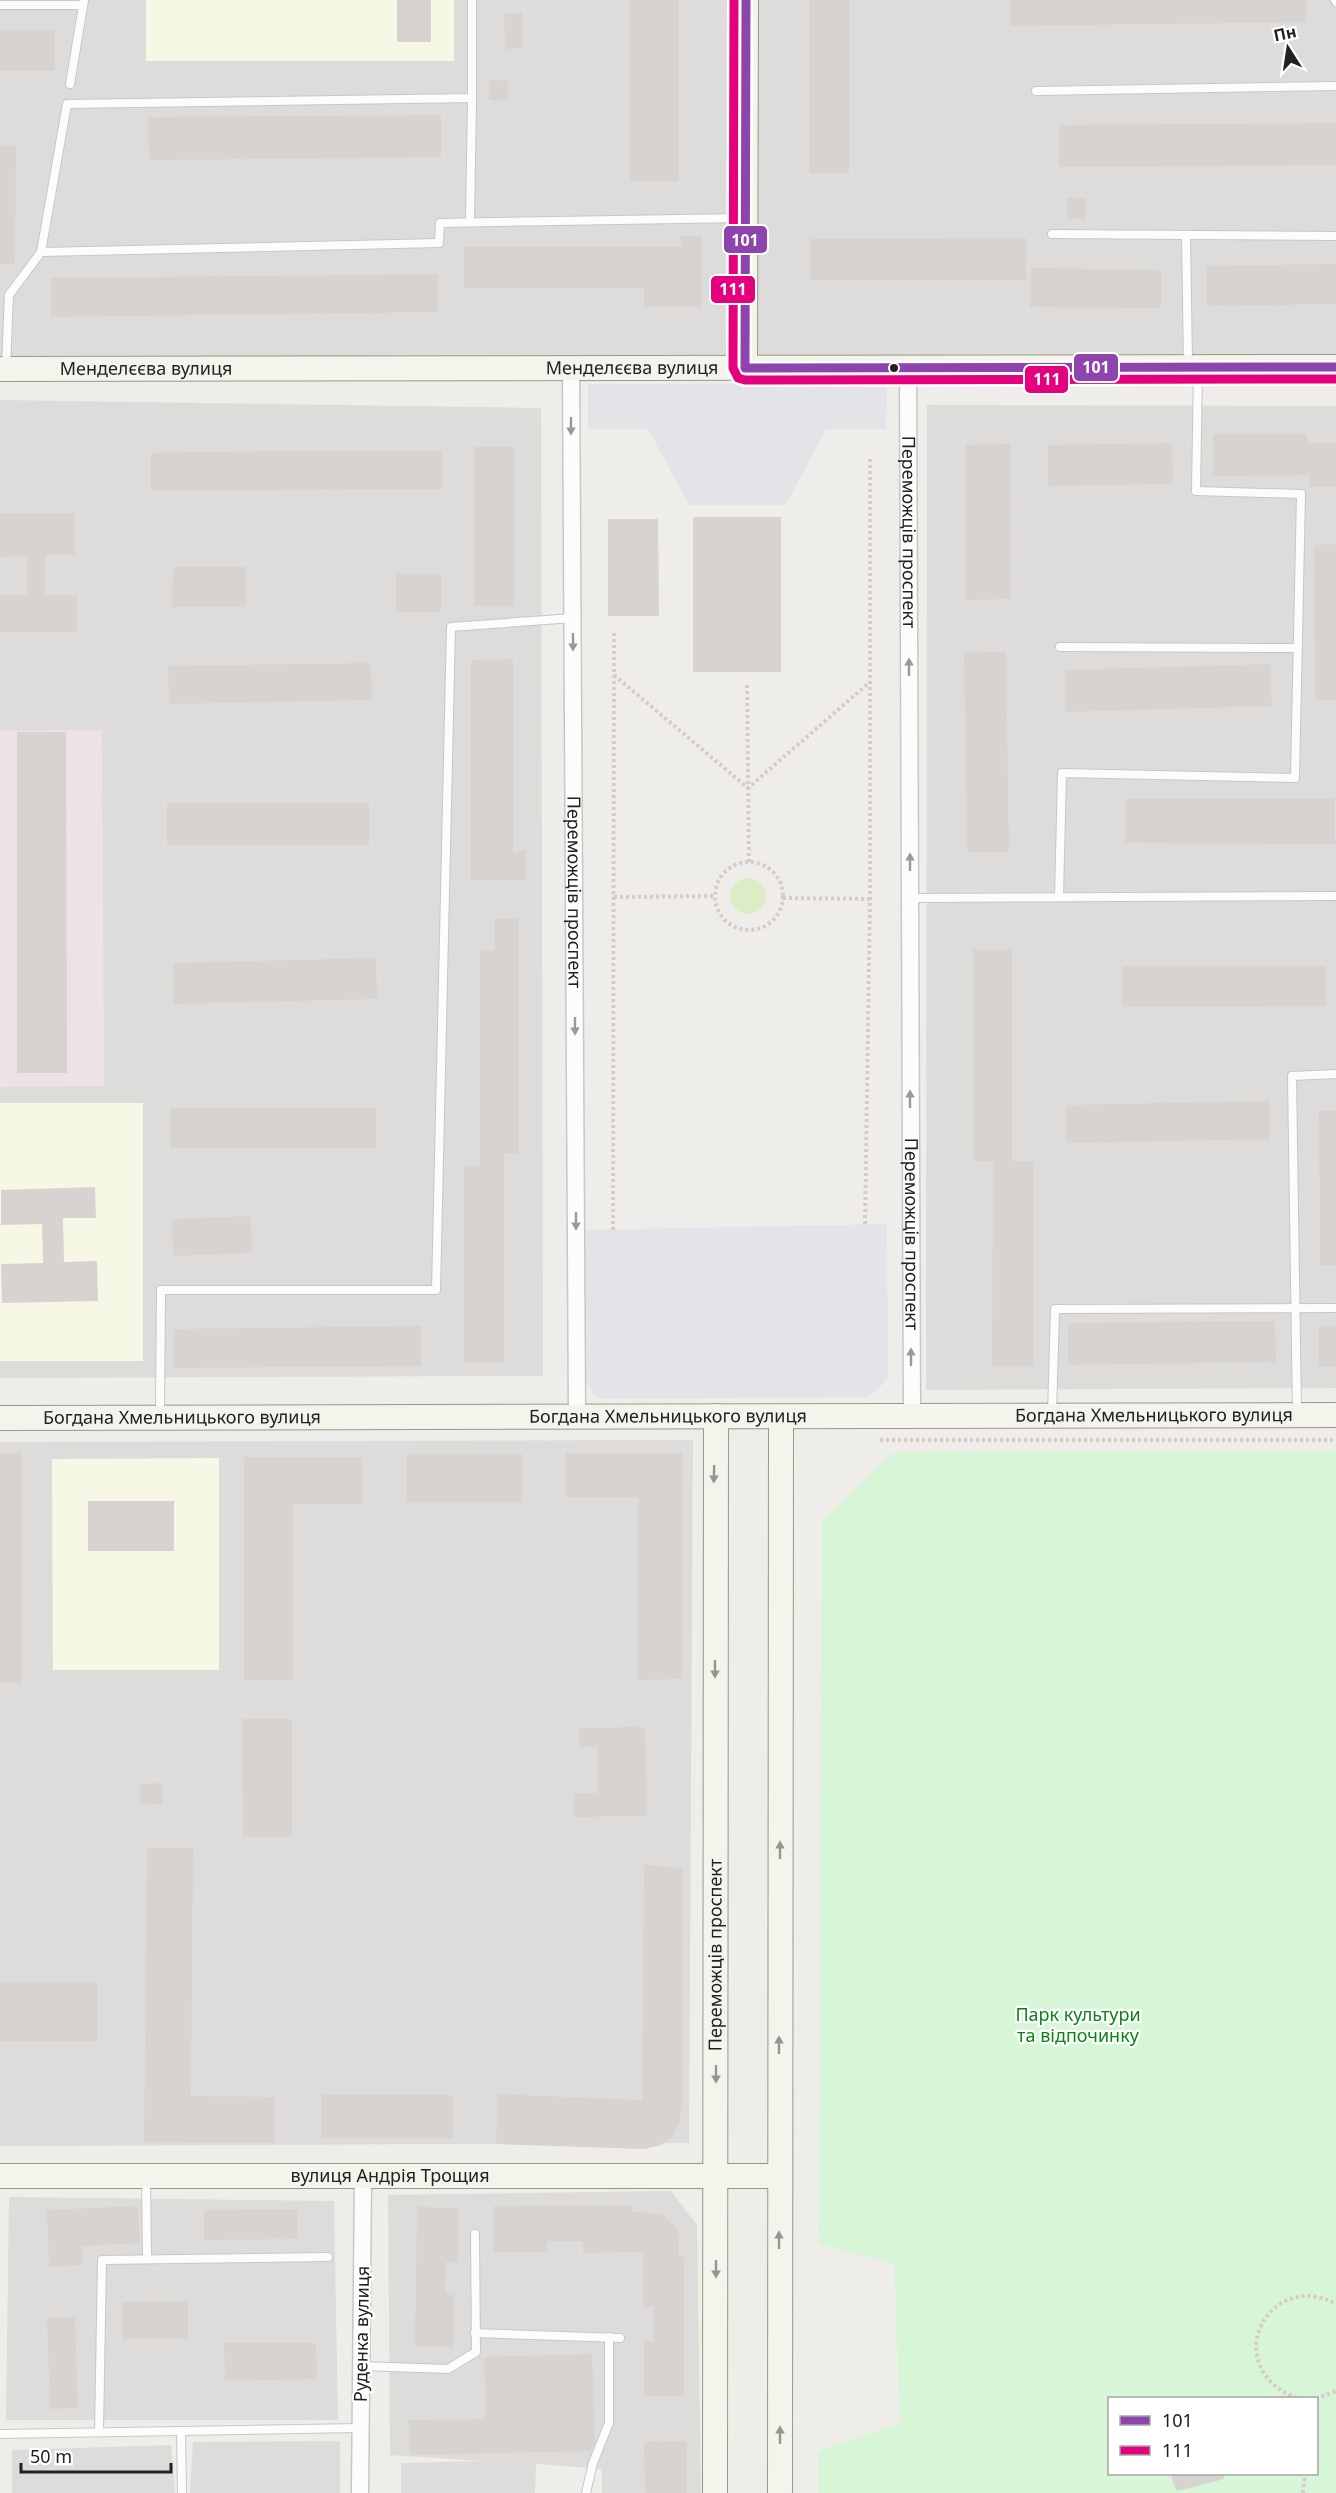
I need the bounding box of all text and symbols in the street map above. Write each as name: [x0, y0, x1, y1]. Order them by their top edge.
north arrow: [1258, 18, 1318, 78]
text: Пн: [1271, 20, 1298, 46]
line badge: 101: [723, 225, 768, 254]
text: 101: [731, 229, 759, 251]
line badge: 111: [710, 275, 756, 304]
text: 111: [719, 278, 747, 300]
line badge: 101: [1073, 353, 1119, 382]
street label: Менделєєва вулиця: [546, 355, 718, 379]
street label: Менделєєва вулиця: [60, 356, 232, 380]
text: 101: [1082, 356, 1110, 378]
unlabelled marker: [888, 362, 900, 374]
line badge: 111: [1024, 365, 1069, 394]
text: 111: [1033, 368, 1061, 390]
one-way arrow: [566, 416, 576, 435]
street label: Переможців проспект: [897, 436, 922, 629]
one-way arrow: [568, 632, 578, 651]
one-way arrow: [904, 658, 914, 677]
street label: Переможців проспект: [562, 796, 588, 989]
one-way arrow: [905, 853, 915, 872]
one-way arrow: [570, 1016, 580, 1035]
one-way arrow: [905, 1090, 915, 1109]
street label: Переможців проспект: [900, 1138, 925, 1331]
one-way arrow: [571, 1211, 581, 1230]
one-way arrow: [906, 1348, 916, 1367]
street label: Богдана Хмельницького вулиця: [1015, 1402, 1293, 1427]
street label: Богдана Хмельницького вулиця: [529, 1403, 807, 1428]
street label: Богдана Хмельницького вулиця: [43, 1404, 321, 1429]
one-way arrow: [710, 1465, 719, 1484]
one-way arrow: [710, 1660, 720, 1679]
one-way arrow: [775, 1840, 785, 1859]
street label: Переможців проспект: [702, 1858, 727, 2051]
park label: Парк культури та відпочинку: [1015, 2002, 1141, 2047]
one-way arrow: [774, 2035, 784, 2054]
one-way arrow: [711, 2065, 721, 2084]
street label: вулиця Андрія Трощия: [290, 2163, 490, 2187]
one-way arrow: [774, 2230, 784, 2249]
one-way arrow: [711, 2260, 721, 2279]
street label: Руденка вулиця: [348, 2266, 374, 2402]
legend: [1108, 2397, 1318, 2475]
text: 101: [1162, 2408, 1193, 2432]
one-way arrow: [775, 2425, 785, 2444]
scale bar: [21, 2436, 171, 2474]
text: 111: [1162, 2438, 1193, 2462]
text: 50 m: [30, 2444, 72, 2468]

